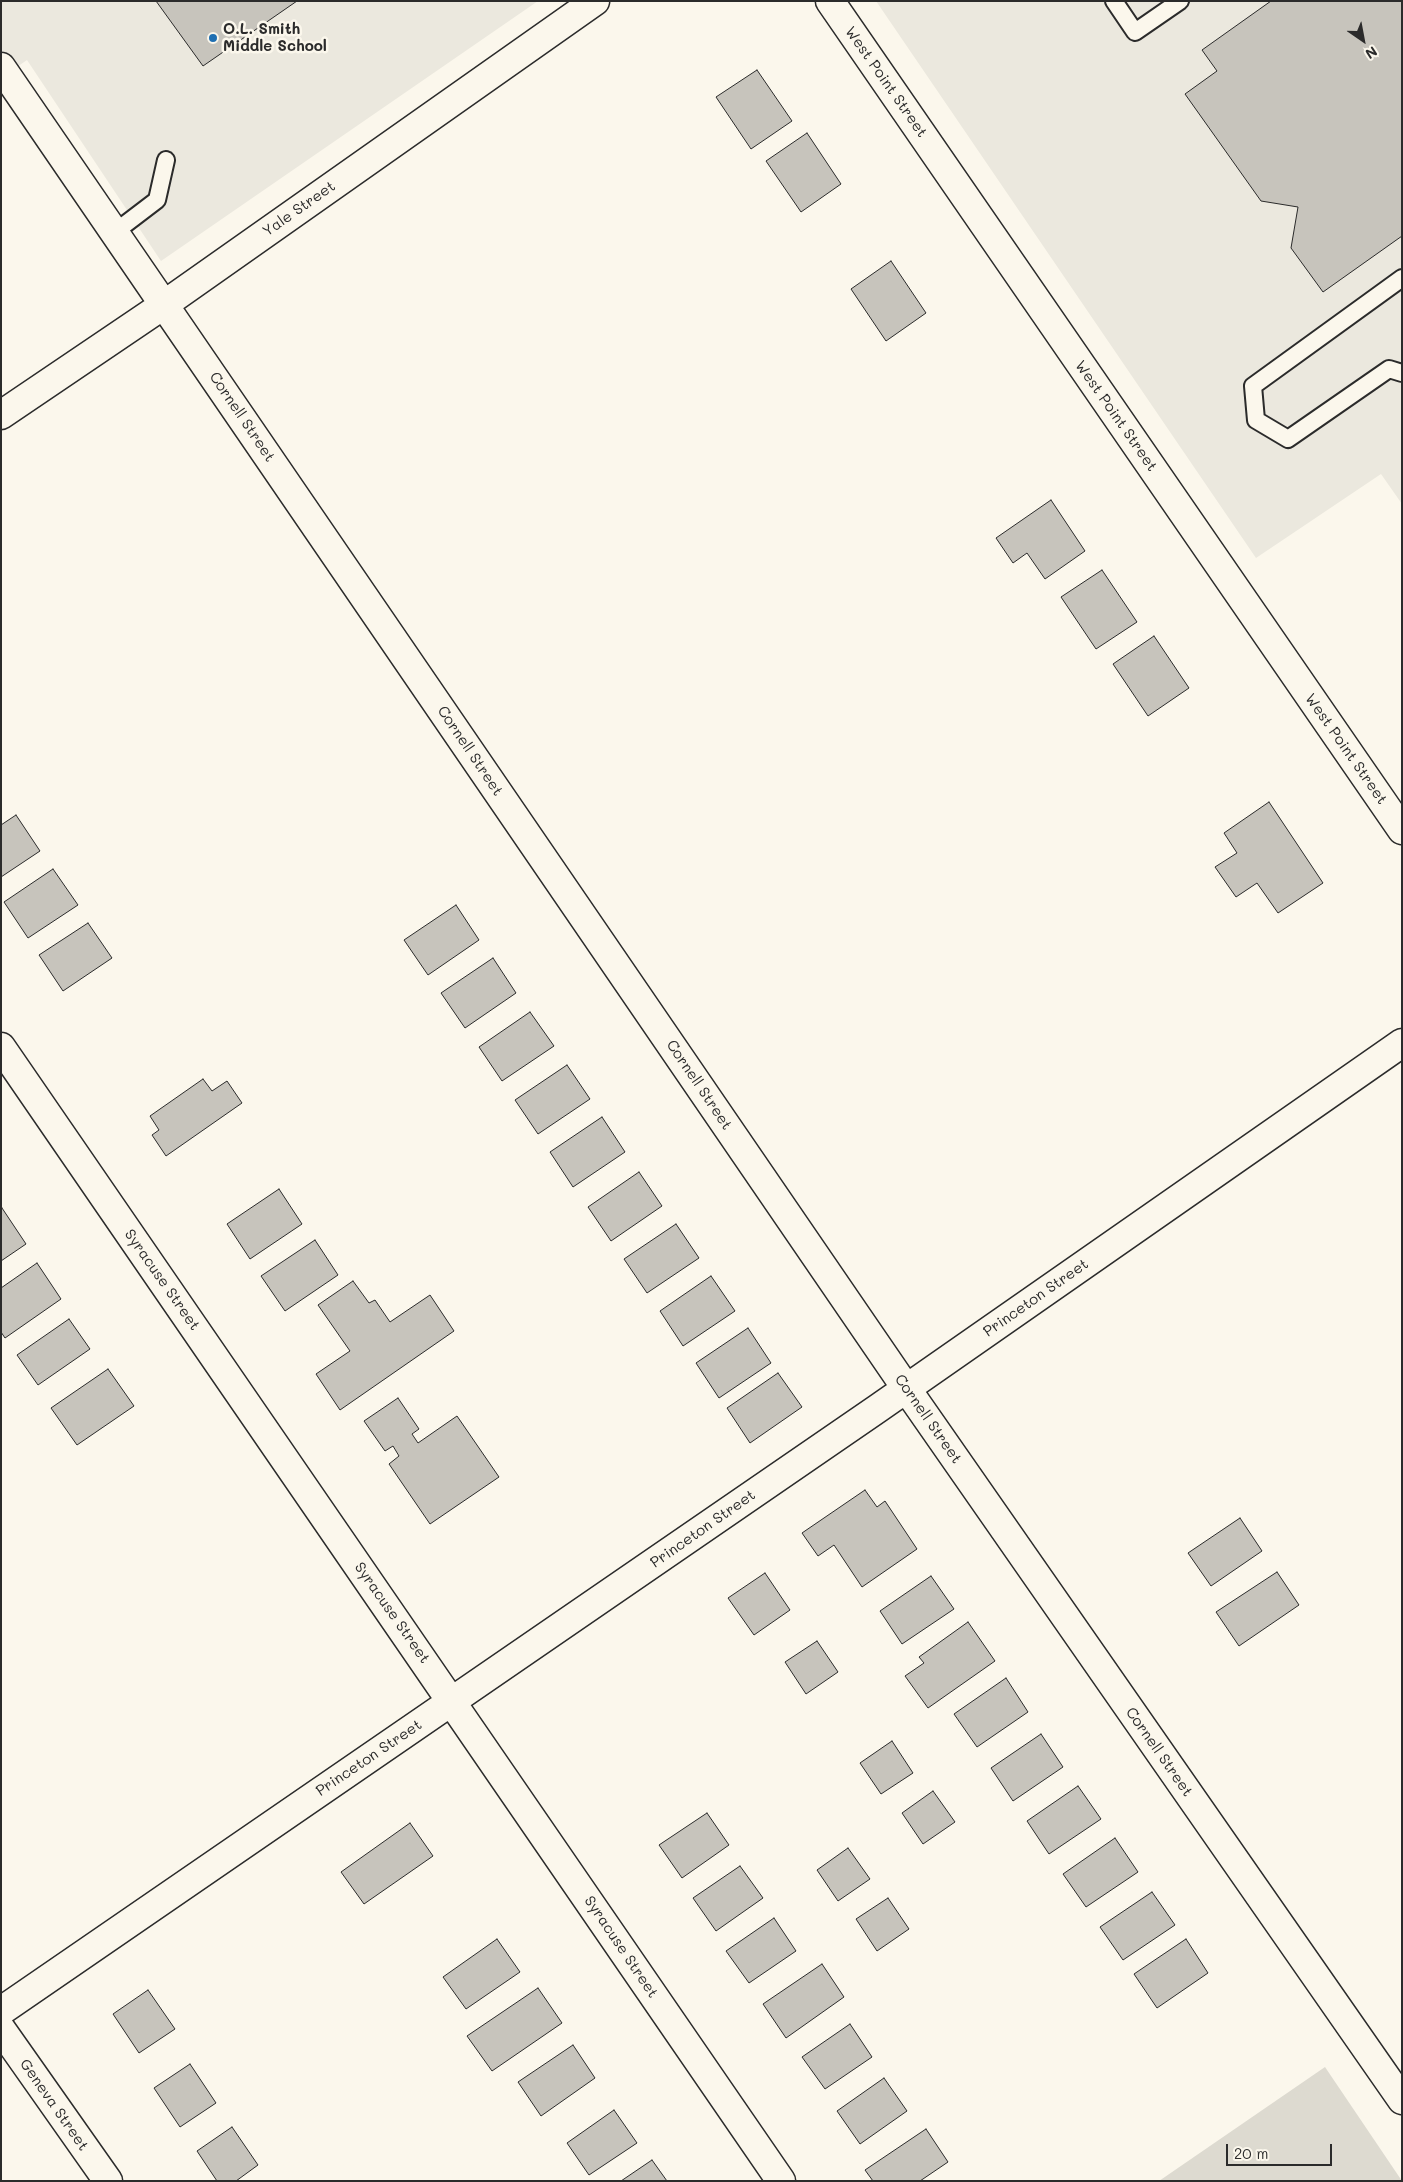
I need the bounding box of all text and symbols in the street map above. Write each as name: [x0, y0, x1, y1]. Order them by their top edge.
north arrow: [1338, 15, 1388, 65]
place label: O.L. Smith Middle School: [223, 20, 327, 55]
street label: West Point Street: [841, 23, 931, 141]
marker: O.L. Smith Middle School: [207, 32, 219, 44]
text: N: [1362, 42, 1381, 64]
street label: Yale Street: [259, 177, 339, 241]
street label: West Point Street: [1071, 357, 1161, 475]
street label: Cornell Street: [205, 369, 279, 465]
street label: West Point Street: [1301, 690, 1391, 808]
street label: Cornell Street: [433, 703, 507, 799]
street label: Cornell Street: [662, 1037, 736, 1133]
street label: Syracuse Street: [120, 1226, 204, 1334]
street label: Princeton Street: [980, 1255, 1092, 1341]
street label: Cornell Street: [891, 1371, 965, 1467]
street label: Princeton Street: [647, 1486, 759, 1572]
street label: Syracuse Street: [350, 1559, 434, 1667]
street label: Cornell Street: [1122, 1704, 1196, 1800]
street label: Princeton Street: [313, 1716, 425, 1800]
street label: Syracuse Street: [580, 1893, 662, 2001]
street label: Geneva Street: [16, 2056, 92, 2154]
scale bar: [1228, 2134, 1334, 2166]
text: 20 m: [1234, 2143, 1268, 2163]

